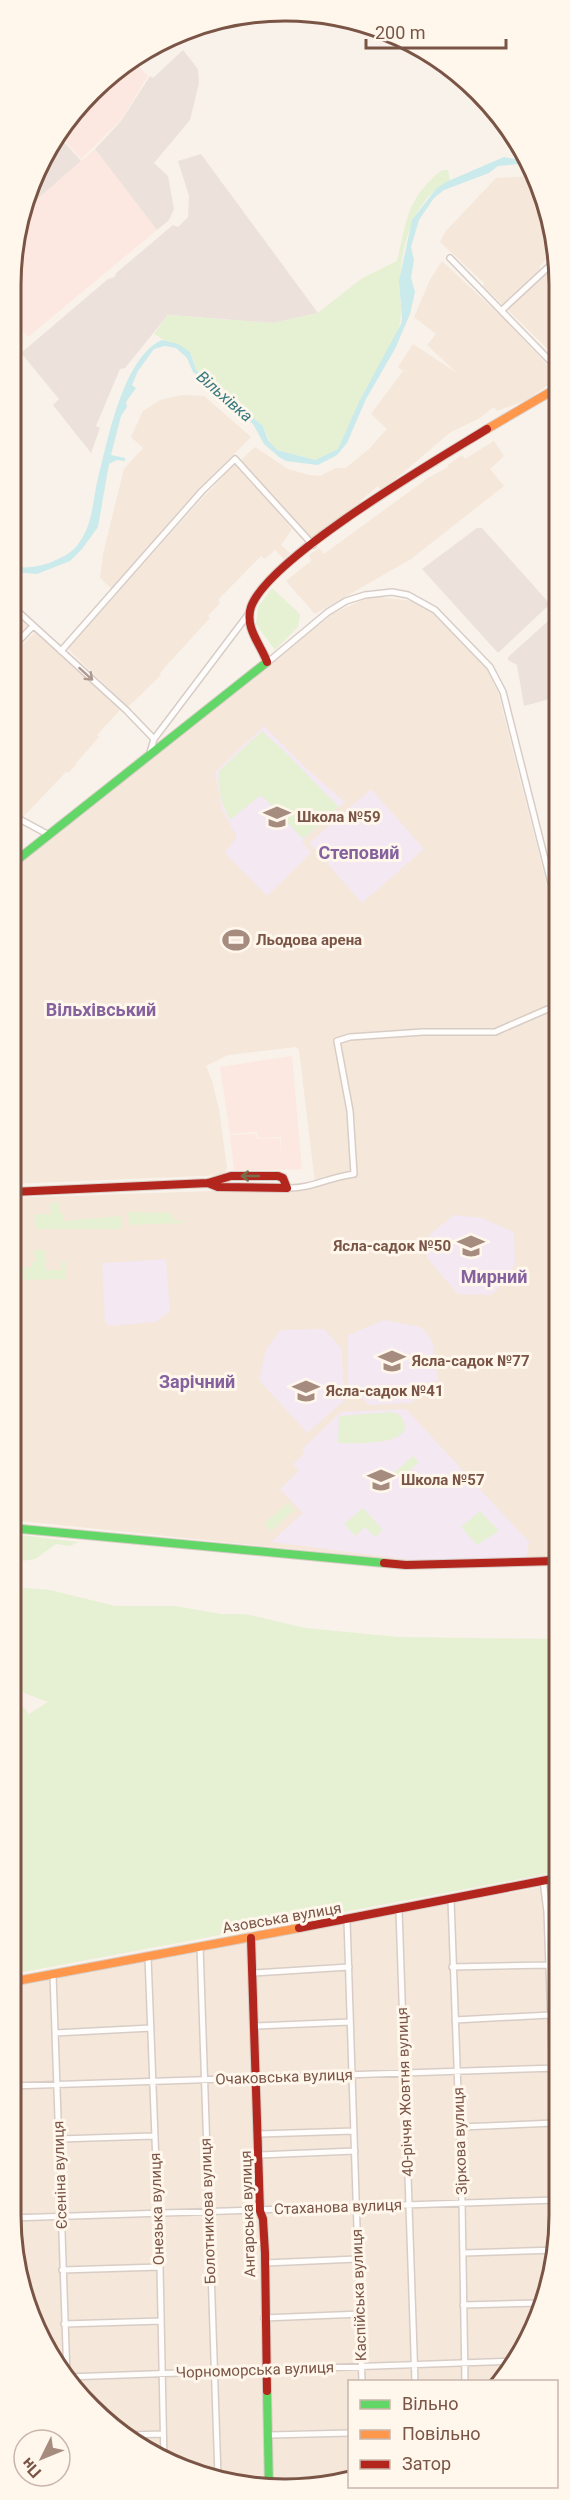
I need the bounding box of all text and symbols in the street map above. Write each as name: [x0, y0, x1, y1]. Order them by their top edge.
scale bar: [366, 12, 506, 50]
text: 200 m: [375, 22, 426, 43]
water label: Вільхівка: [193, 367, 257, 426]
one-way arrow: [79, 667, 94, 681]
school or university icon: Школа №59: [262, 802, 292, 832]
place label: Школа №59: [297, 808, 381, 826]
district label: Степовий: [319, 842, 400, 863]
sports icon: Льодова арена: [221, 925, 251, 955]
place label: Льодова арена: [256, 931, 362, 949]
district label: Вільхівський: [46, 999, 156, 1020]
one-way arrow: [241, 1170, 261, 1182]
school or university icon: Ясла-садок №50: [456, 1231, 486, 1261]
place label: Ясла-садок №50: [332, 1237, 451, 1255]
district label: Мирний: [461, 1266, 527, 1287]
school or university icon: Ясла-садок №77: [377, 1346, 407, 1376]
place label: Ясла-садок №77: [411, 1352, 530, 1370]
district label: Зарічний: [159, 1371, 235, 1392]
school or university icon: Ясла-садок №41: [291, 1376, 321, 1406]
place label: Ясла-садок №41: [325, 1382, 444, 1400]
school or university icon: Школа №57: [366, 1465, 396, 1495]
place label: Школа №57: [401, 1471, 485, 1489]
street label: Азовська вулиця: [221, 1899, 343, 1937]
street label: 40-річчя Жовтня вулиця: [393, 2007, 417, 2177]
street label: Очаковська вулиця: [215, 2066, 353, 2088]
street label: Зіркова вулиця: [449, 2087, 471, 2195]
street label: Єсеніна вулиця: [49, 2120, 71, 2230]
street label: Болотникова вулиця: [196, 2138, 220, 2284]
street label: Ангарська вулиця: [237, 2150, 259, 2278]
street label: Онезька вулиця: [146, 2152, 168, 2266]
street label: Стаханова вулиця: [274, 2196, 402, 2218]
street label: Каспійська вулиця: [348, 2229, 370, 2361]
street label: Чорноморська вулиця: [176, 2358, 334, 2382]
legend: [348, 2380, 558, 2488]
text: Вільно: [402, 2393, 458, 2414]
text: Повільно: [402, 2423, 481, 2444]
north arrow: [12, 2428, 72, 2488]
text: Затор: [402, 2453, 451, 2474]
text: Пн: [17, 2454, 45, 2482]

